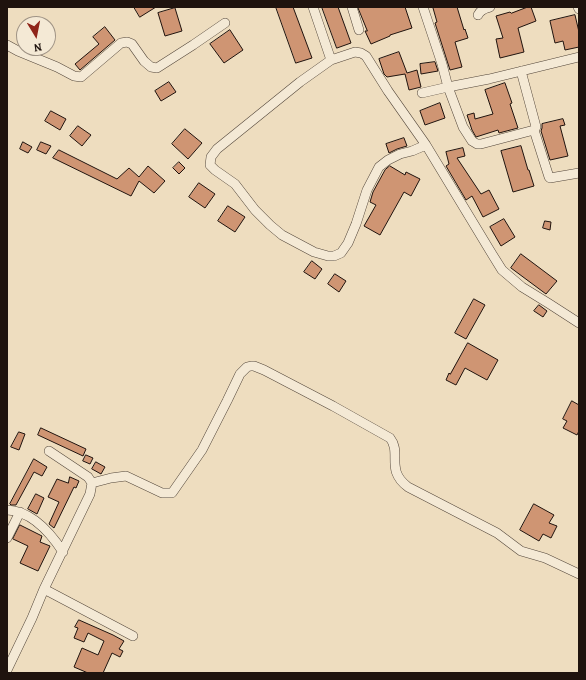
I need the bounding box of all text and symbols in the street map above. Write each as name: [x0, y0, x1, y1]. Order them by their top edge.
north arrow: [16, 16, 56, 56]
text: N: [33, 39, 43, 55]

